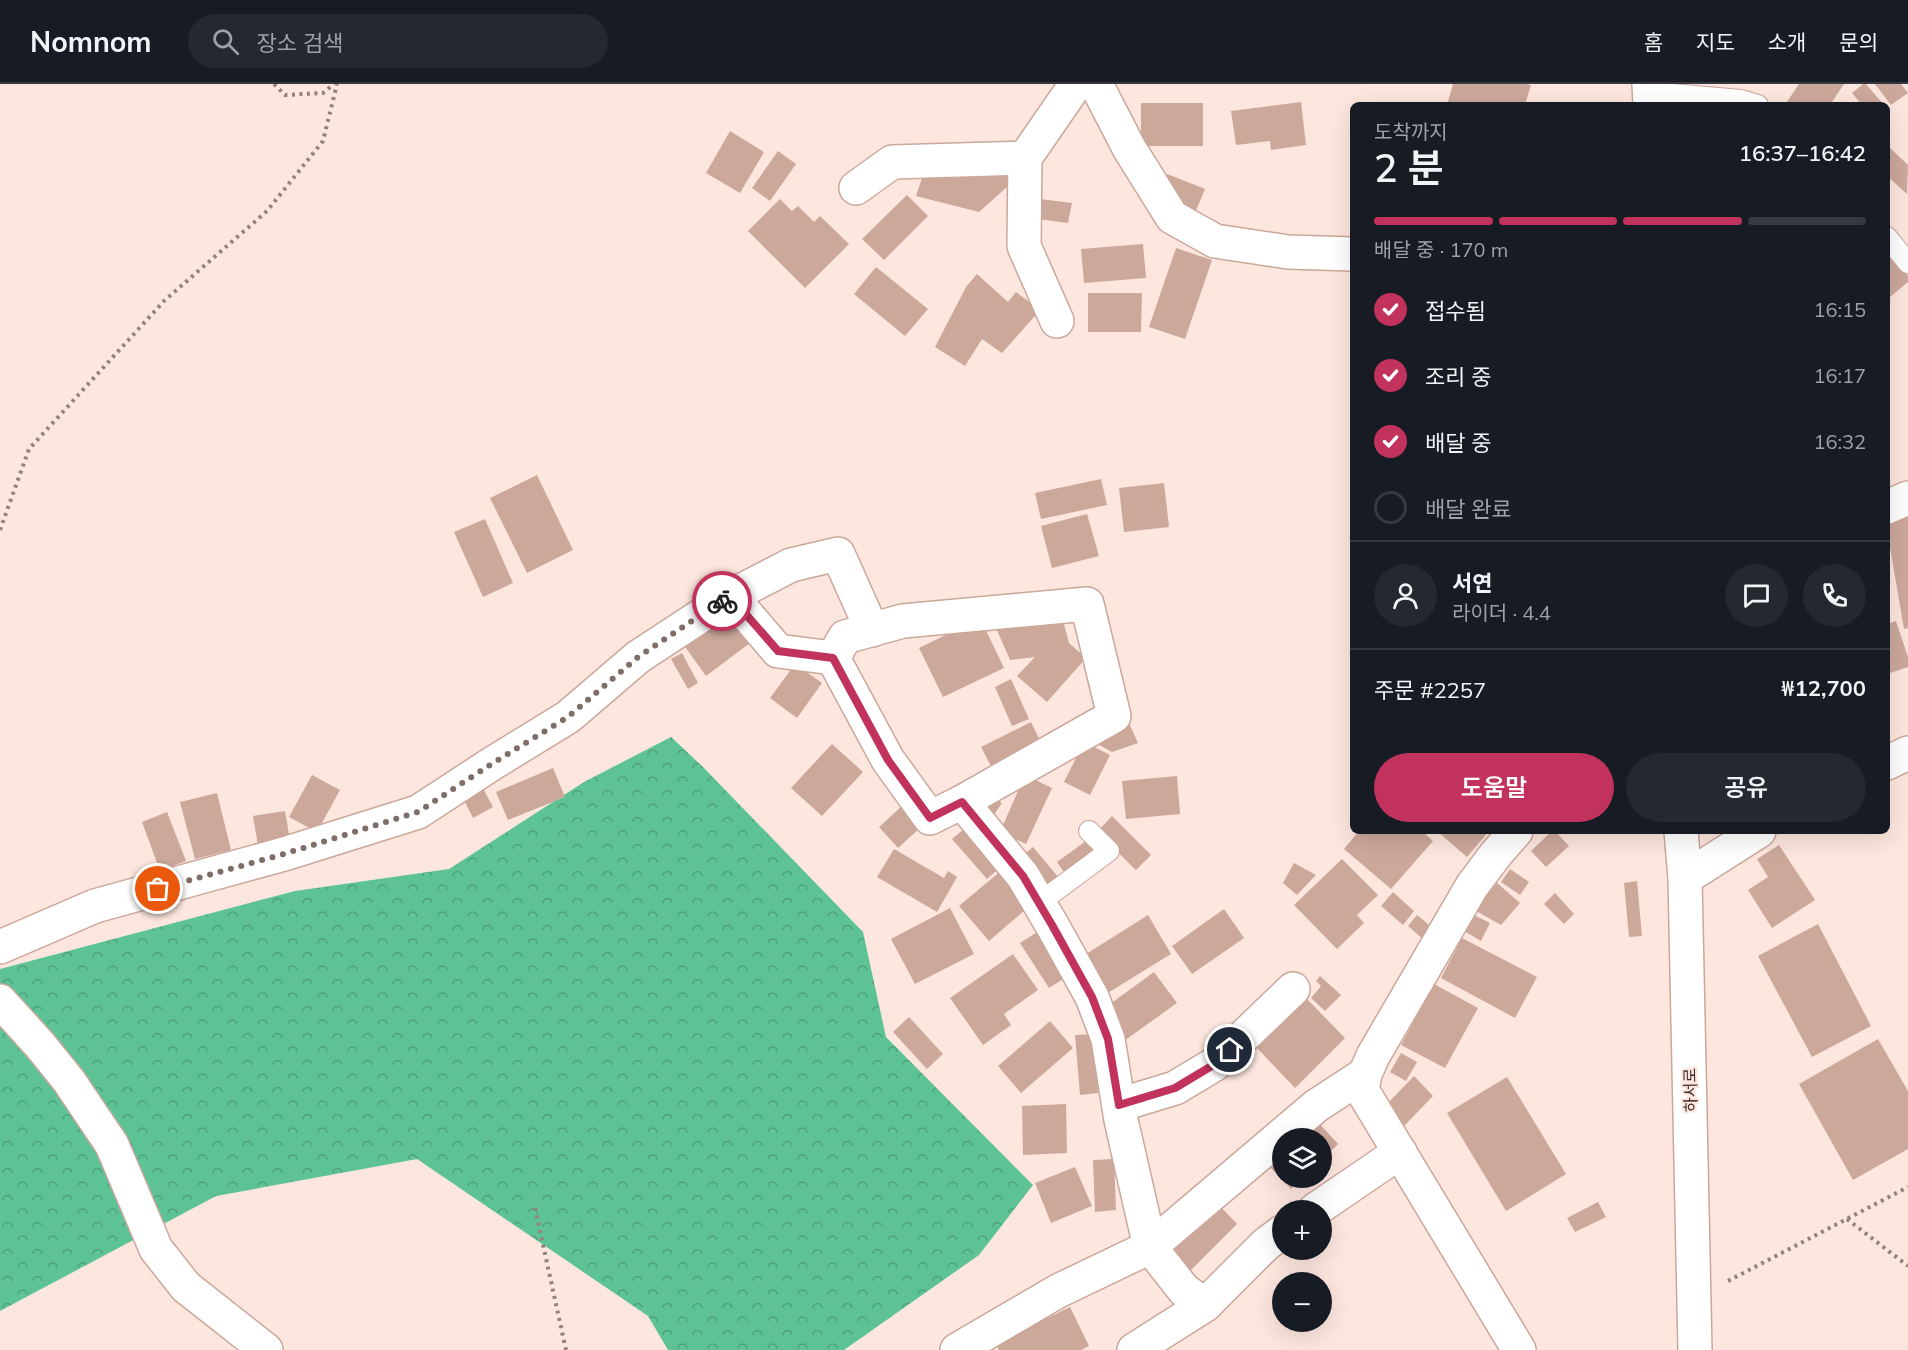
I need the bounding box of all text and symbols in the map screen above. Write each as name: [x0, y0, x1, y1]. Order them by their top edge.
search box: [188, 14, 608, 68]
text: Nomnom: [30, 24, 152, 59]
icon: search: [209, 25, 242, 58]
text: 장소 검색: [257, 29, 343, 57]
text: 홈: [1644, 29, 1663, 55]
text: 지도: [1696, 29, 1735, 55]
text: 소개: [1768, 29, 1806, 55]
text: 문의: [1839, 29, 1878, 55]
text: 도착까지: [1374, 119, 1448, 144]
text: 16:37–16:42: [1739, 139, 1866, 167]
text: 2 분: [1374, 143, 1444, 192]
text: 배달 중 · 170 m: [1374, 237, 1508, 262]
icon: check: [1374, 293, 1407, 326]
text: 접수됨: [1425, 297, 1486, 325]
text: 16:15: [1813, 297, 1866, 322]
icon: check: [1374, 359, 1407, 392]
text: 조리 중: [1425, 363, 1491, 391]
text: 16:17: [1813, 363, 1866, 388]
icon: check: [1374, 425, 1407, 458]
text: 배달 중: [1425, 429, 1491, 457]
text: 16:32: [1813, 429, 1866, 454]
text: 배달 완료: [1425, 495, 1512, 523]
button: person: [1374, 564, 1437, 627]
button: chat: [1725, 564, 1788, 627]
button: phone: [1803, 564, 1866, 627]
text: 서연: [1452, 569, 1492, 597]
courier: [692, 571, 752, 631]
icon: bike: [706, 585, 739, 618]
text: 라이더 · 4.4: [1452, 600, 1551, 625]
text: ₩12,700: [1781, 674, 1866, 702]
text: 주문 #2257: [1374, 676, 1486, 704]
button: 도움말: [1374, 753, 1614, 822]
button: 공유: [1626, 753, 1866, 822]
pin: [132, 863, 183, 914]
icon: bag: [141, 872, 174, 905]
pin: [1204, 1024, 1255, 1075]
icon: home: [1213, 1033, 1246, 1066]
street label: 하서로: [1680, 1067, 1700, 1112]
map controls: [1272, 1128, 1332, 1332]
button: layers: [1272, 1128, 1332, 1188]
button: +: [1272, 1200, 1332, 1260]
button: −: [1272, 1272, 1332, 1332]

